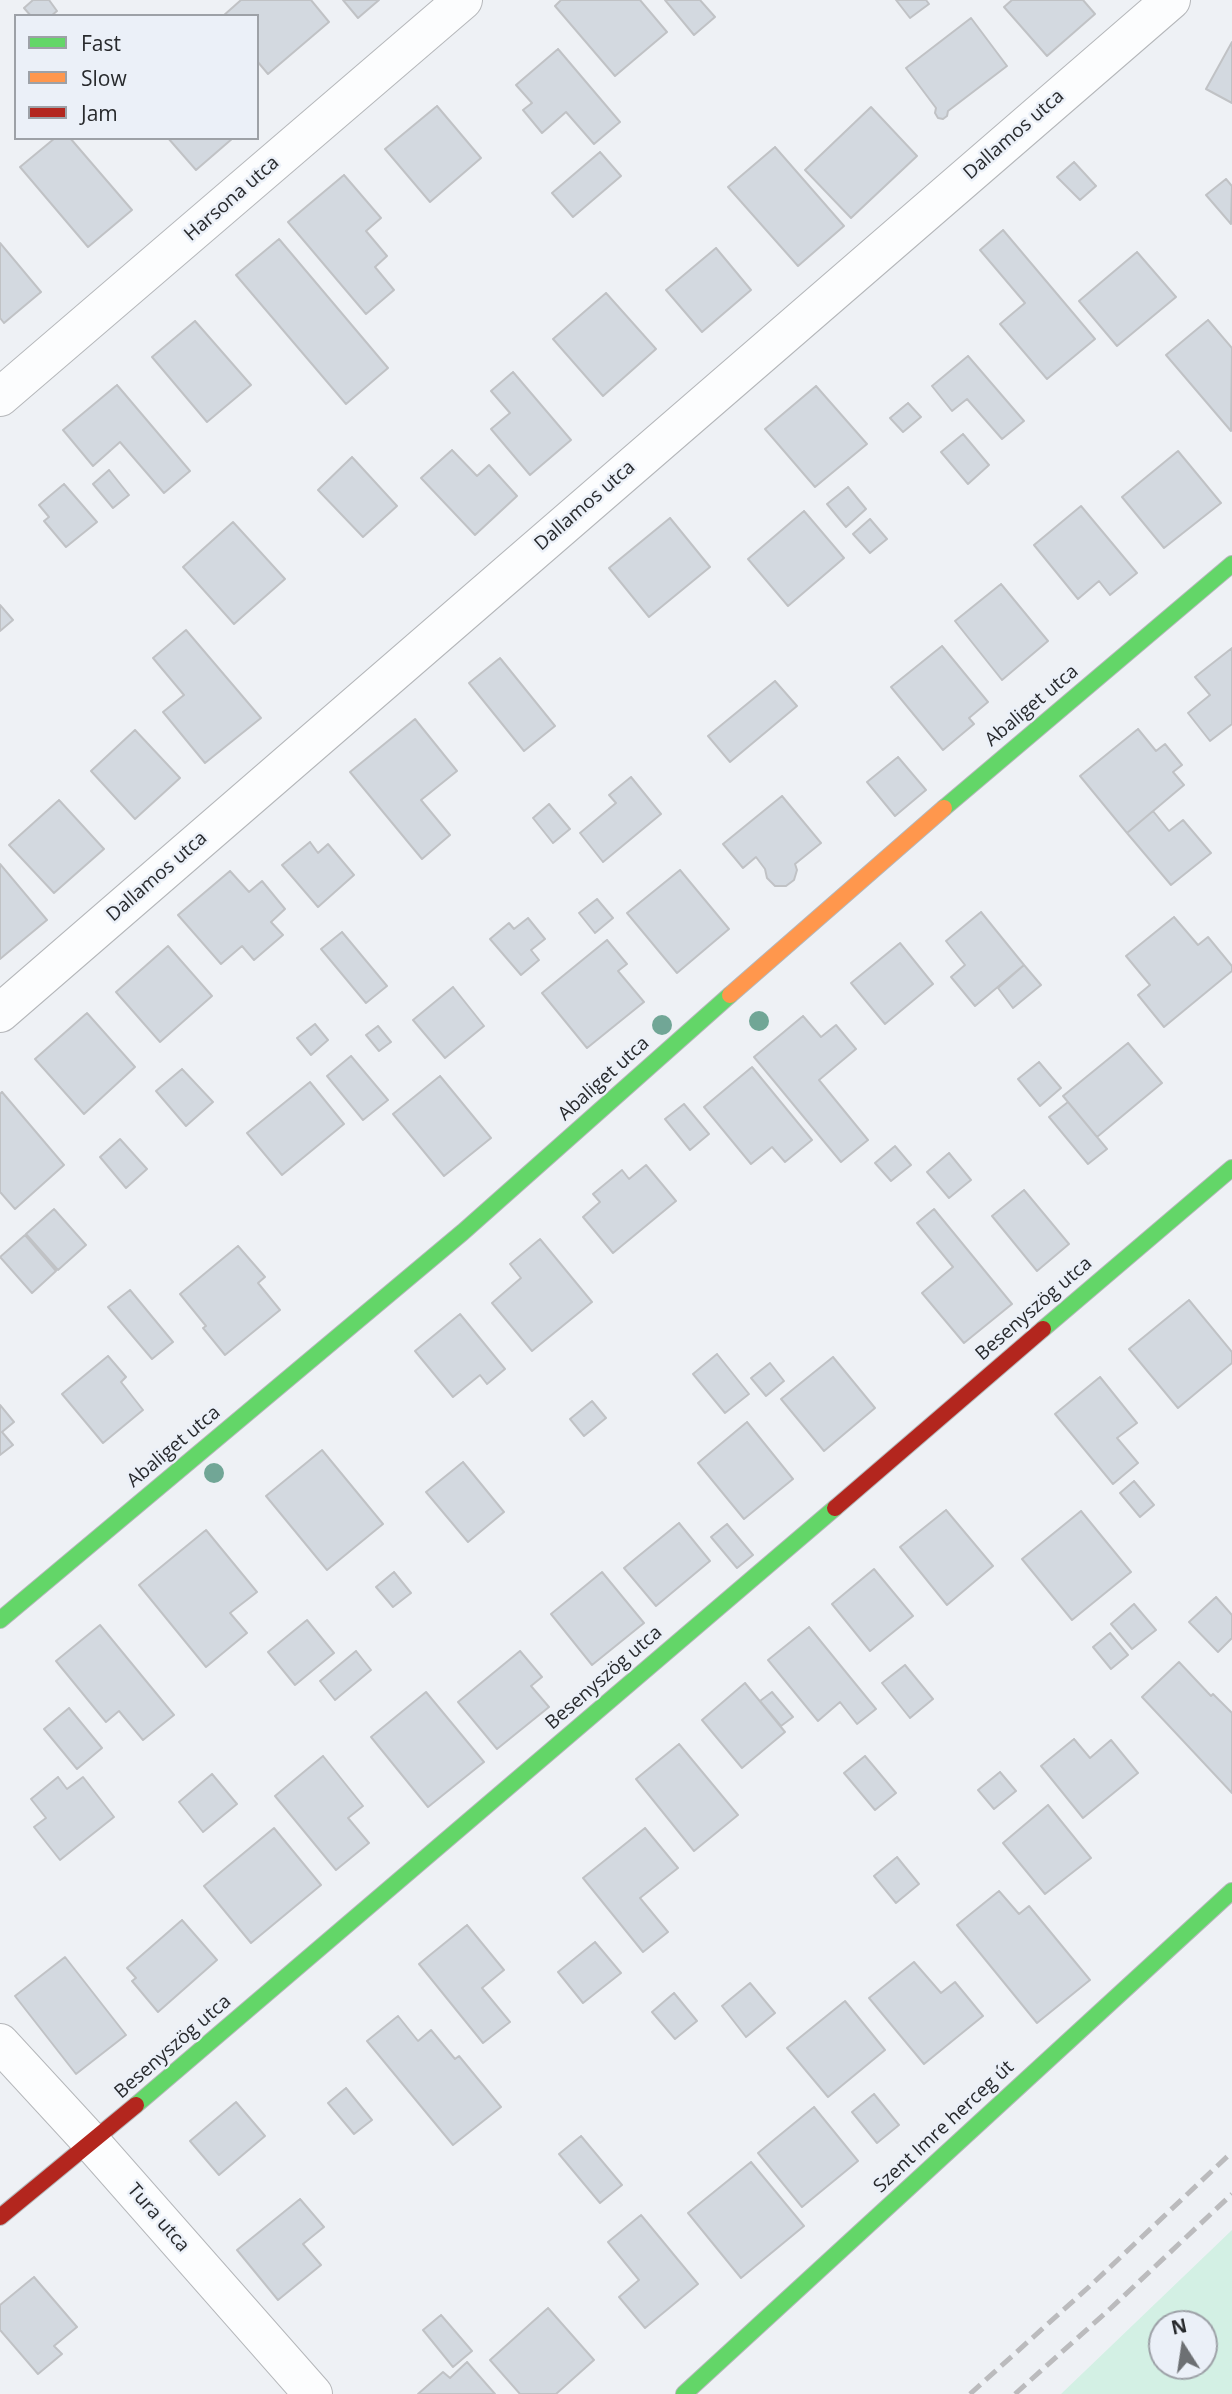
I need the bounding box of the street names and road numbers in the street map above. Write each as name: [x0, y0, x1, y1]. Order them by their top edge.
street label: Dallamos utca: [959, 85, 1069, 185]
street label: Harsona utca: [180, 152, 284, 246]
street label: Dallamos utca: [530, 456, 640, 556]
street label: Abaliget utca: [981, 660, 1083, 752]
street label: Dallamos utca: [102, 827, 212, 927]
street label: Abaliget utca: [554, 1032, 654, 1126]
street label: Besenyszög utca: [971, 1252, 1097, 1366]
street label: Abaliget utca: [123, 1401, 225, 1493]
street label: Besenyszög utca: [541, 1621, 667, 1735]
street label: Besenyszög utca: [110, 1990, 236, 2104]
street label: Szent Imre herceg út: [869, 2056, 1019, 2198]
street label: Tura utca: [122, 2179, 194, 2257]

